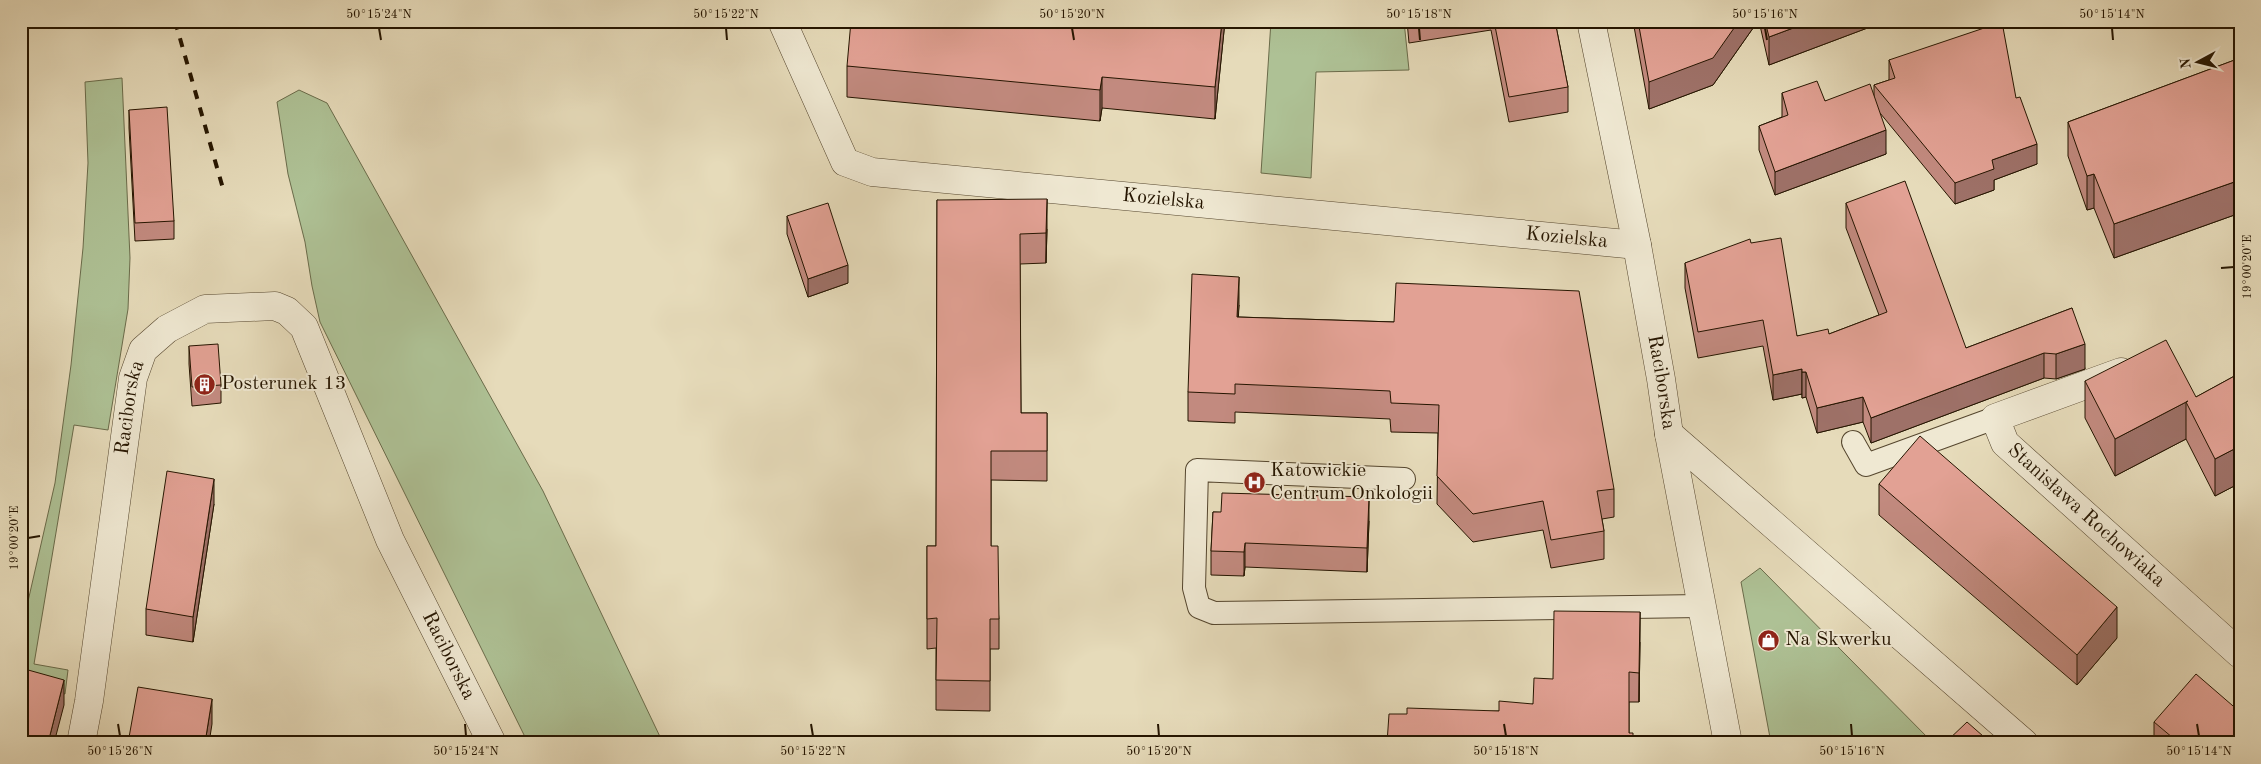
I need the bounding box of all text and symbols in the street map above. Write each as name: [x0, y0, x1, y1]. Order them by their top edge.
text: 50°15'24"N: [346, 8, 412, 21]
text: 50°15'22"N: [693, 8, 759, 21]
text: 50°15'20"N: [1039, 8, 1105, 21]
text: 50°15'18"N: [1386, 8, 1452, 21]
text: 50°15'16"N: [1732, 8, 1798, 21]
text: 50°15'14"N: [2079, 8, 2145, 21]
north arrow: [2174, 38, 2224, 88]
text: N: [2178, 57, 2194, 70]
street label: Kozielska: [1121, 186, 1206, 214]
street label: Kozielska: [1524, 224, 1609, 252]
text: 19°00'20"E: [2242, 235, 2254, 299]
street label: Raciborska: [1643, 333, 1678, 431]
street label: Raciborska: [113, 357, 149, 456]
building icon: Posterunek 13: [193, 372, 217, 396]
place label: Posterunek 13: [221, 374, 346, 394]
street label: Stanisława Rochowiaka: [2003, 440, 2169, 591]
place label: Katowickie Centrum Onkologii: [1270, 461, 1433, 504]
hospital icon: Katowickie Centrum Onkologii: [1242, 470, 1266, 494]
text: 19°00'20"E: [9, 506, 21, 570]
street label: Raciborska: [418, 609, 479, 703]
shop icon: Na Skwerku: [1757, 628, 1781, 652]
place label: Na Skwerku: [1785, 630, 1892, 650]
text: 50°15'26"N: [87, 745, 153, 758]
text: 50°15'24"N: [433, 745, 499, 758]
text: 50°15'22"N: [780, 745, 846, 758]
text: 50°15'20"N: [1126, 745, 1192, 758]
text: 50°15'18"N: [1473, 745, 1539, 758]
text: 50°15'16"N: [1819, 745, 1885, 758]
text: 50°15'14"N: [2166, 745, 2232, 758]

